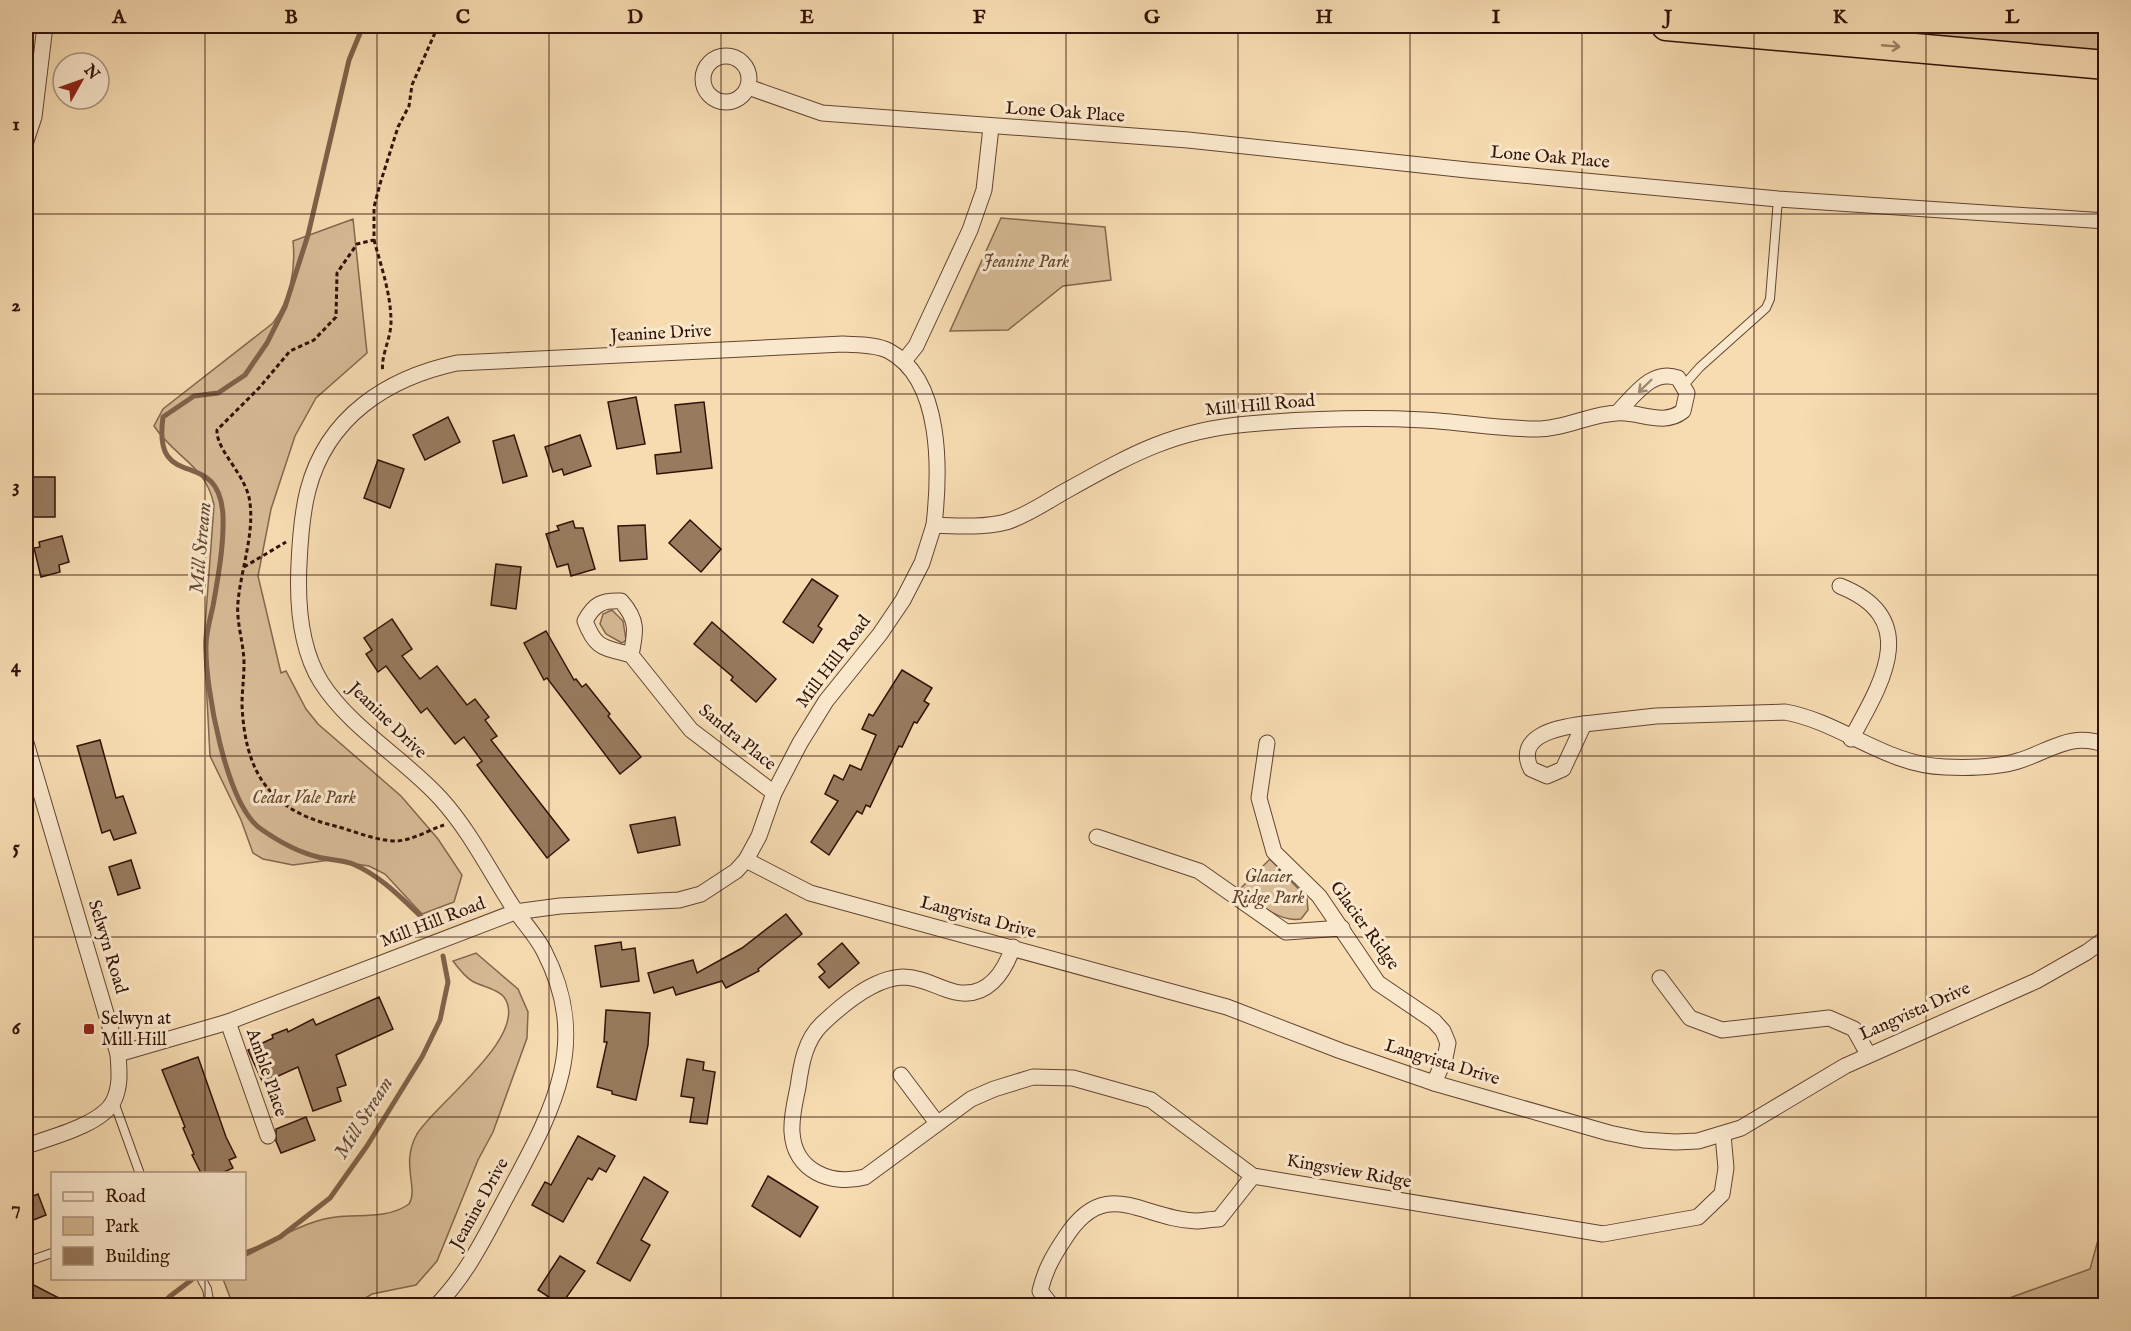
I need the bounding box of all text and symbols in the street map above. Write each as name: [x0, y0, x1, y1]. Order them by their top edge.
text: A: [111, 5, 127, 30]
text: B: [284, 5, 298, 30]
text: C: [456, 5, 470, 30]
text: D: [627, 5, 643, 30]
text: E: [800, 5, 814, 30]
text: F: [973, 5, 986, 30]
text: G: [1144, 5, 1161, 30]
text: H: [1315, 5, 1333, 30]
text: I: [1492, 5, 1501, 30]
text: J: [1661, 5, 1673, 30]
text: K: [1833, 5, 1849, 30]
text: L: [2005, 5, 2020, 30]
one-way arrow: [1881, 41, 1901, 52]
north arrow: [51, 51, 111, 111]
text: N: [78, 60, 103, 84]
street label: Lone Oak Place: [1004, 97, 1126, 129]
text: 1: [12, 112, 20, 137]
street label: Lone Oak Place: [1489, 141, 1611, 175]
park label: Jeanine Park: [983, 251, 1069, 274]
text: 2: [11, 293, 21, 318]
street label: Jeanine Drive: [608, 320, 712, 348]
one-way arrow: [1637, 378, 1652, 393]
street label: Mill Hill Road: [1204, 390, 1316, 422]
text: 3: [12, 474, 20, 499]
water label: Mill Stream: [185, 501, 217, 595]
street label: Mill Hill Road: [792, 611, 877, 713]
text: 4: [11, 654, 22, 679]
street label: Jeanine Drive: [341, 676, 431, 764]
street label: Sandra Place: [693, 700, 781, 776]
park label: Cedar Vale Park: [252, 787, 356, 810]
text: 5: [12, 835, 20, 860]
park label: Glacier Ridge Park: [1231, 866, 1305, 910]
street label: Glacier Ridge: [1324, 877, 1404, 975]
street label: Langvista Drive: [917, 891, 1039, 945]
street label: Mill Hill Road: [377, 892, 489, 953]
street label: Selwyn Road: [82, 897, 132, 997]
street label: Langvista Drive: [1856, 977, 1974, 1047]
place label: Selwyn at Mill Hill: [101, 1008, 171, 1052]
text: 6: [12, 1016, 22, 1041]
marker: Selwyn at Mill Hill: [82, 1022, 96, 1036]
street label: Amble Place: [240, 1025, 292, 1120]
street label: Langvista Drive: [1382, 1035, 1502, 1091]
water label: Mill Stream: [329, 1072, 399, 1164]
street label: Kingsview Ridge: [1285, 1150, 1413, 1194]
street label: Jeanine Drive: [444, 1154, 515, 1256]
legend: [51, 1172, 246, 1280]
text: Road: [105, 1186, 146, 1209]
text: 7: [11, 1196, 21, 1221]
text: Park: [105, 1216, 140, 1239]
text: Building: [105, 1246, 170, 1269]

